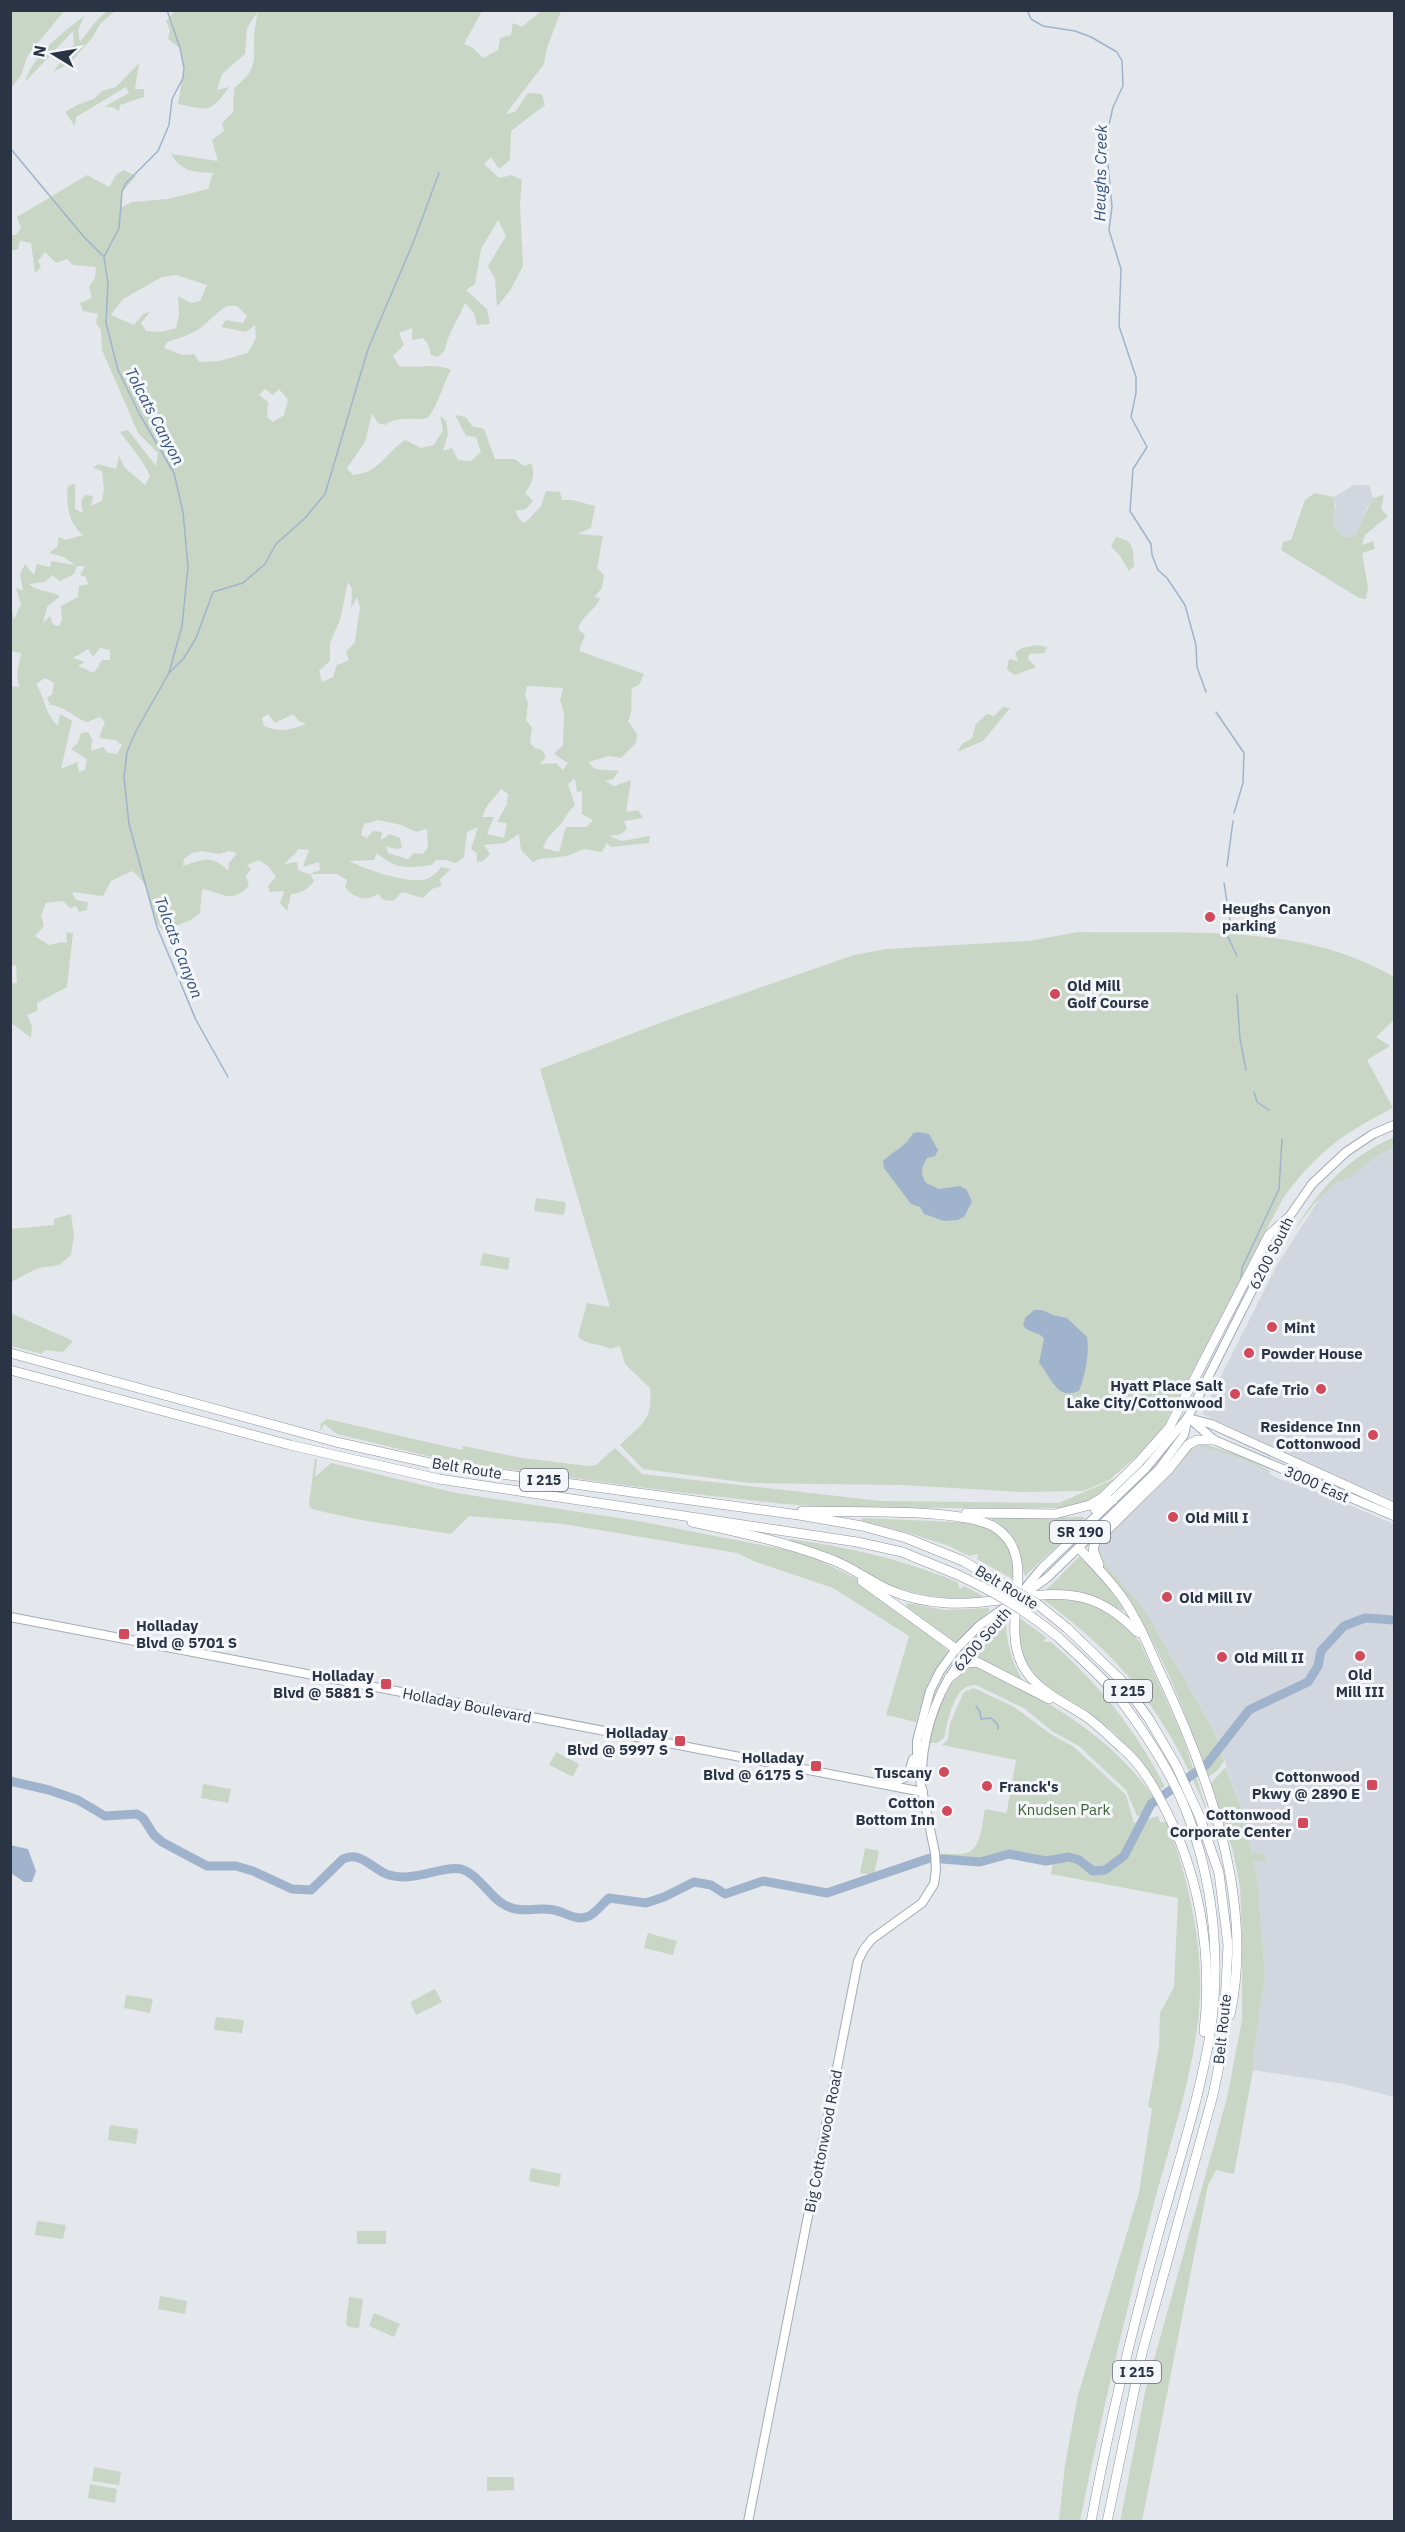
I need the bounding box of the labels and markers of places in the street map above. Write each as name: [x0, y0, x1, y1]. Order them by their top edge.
place label: Heughs Canyon parking: [1222, 899, 1331, 935]
marker: Heughs Canyon parking: [1203, 910, 1217, 924]
place label: Old Mill Golf Course: [1067, 976, 1149, 1012]
marker: Old Mill Golf Course: [1048, 987, 1062, 1001]
place label: Mint: [1284, 1318, 1316, 1337]
marker: Mint: [1265, 1320, 1279, 1334]
place label: Powder House: [1261, 1344, 1363, 1363]
marker: Powder House: [1242, 1346, 1256, 1360]
place label: Hyatt Place Salt Lake City/Cottonwood: [1067, 1376, 1223, 1412]
place label: Cafe Trio: [1246, 1380, 1309, 1399]
marker: Cafe Trio: [1314, 1382, 1328, 1396]
marker: Hyatt Place Salt Lake City/Cottonwood: [1228, 1387, 1242, 1401]
place label: Residence Inn Cottonwood: [1260, 1417, 1361, 1453]
marker: Residence Inn Cottonwood: [1366, 1428, 1380, 1442]
place label: Old Mill I: [1185, 1508, 1248, 1527]
marker: Old Mill I: [1166, 1510, 1180, 1524]
place label: Old Mill IV: [1179, 1588, 1252, 1607]
marker: Old Mill IV: [1160, 1590, 1174, 1604]
place label: Holladay Blvd @ 5701 S: [136, 1616, 237, 1652]
marker: Holladay Blvd @ 5701 S: [117, 1627, 131, 1641]
place label: Old Mill II: [1234, 1648, 1304, 1667]
marker: Old Mill III: [1353, 1649, 1367, 1663]
marker: Old Mill II: [1215, 1650, 1229, 1664]
place label: Old Mill III: [1336, 1665, 1384, 1701]
place label: Holladay Blvd @ 5881 S: [273, 1666, 374, 1702]
marker: Holladay Blvd @ 5881 S: [379, 1677, 393, 1691]
place label: Holladay Blvd @ 5997 S: [567, 1723, 668, 1759]
marker: Holladay Blvd @ 5997 S: [673, 1734, 687, 1748]
place label: Holladay Blvd @ 6175 S: [703, 1748, 804, 1784]
marker: Holladay Blvd @ 6175 S: [809, 1759, 823, 1773]
place label: Tuscany: [874, 1763, 932, 1782]
marker: Tuscany: [937, 1765, 951, 1779]
place label: Cottonwood Pkwy @ 2890 E: [1252, 1767, 1360, 1803]
place label: Franck's: [999, 1777, 1059, 1796]
marker: Cottonwood Pkwy @ 2890 E: [1365, 1778, 1379, 1792]
marker: Franck's: [980, 1779, 994, 1793]
place label: Cotton Bottom Inn: [855, 1793, 935, 1829]
marker: Cotton Bottom Inn: [940, 1804, 954, 1818]
place label: Cottonwood Corporate Center: [1170, 1805, 1291, 1841]
marker: Cottonwood Corporate Center: [1296, 1816, 1310, 1830]

